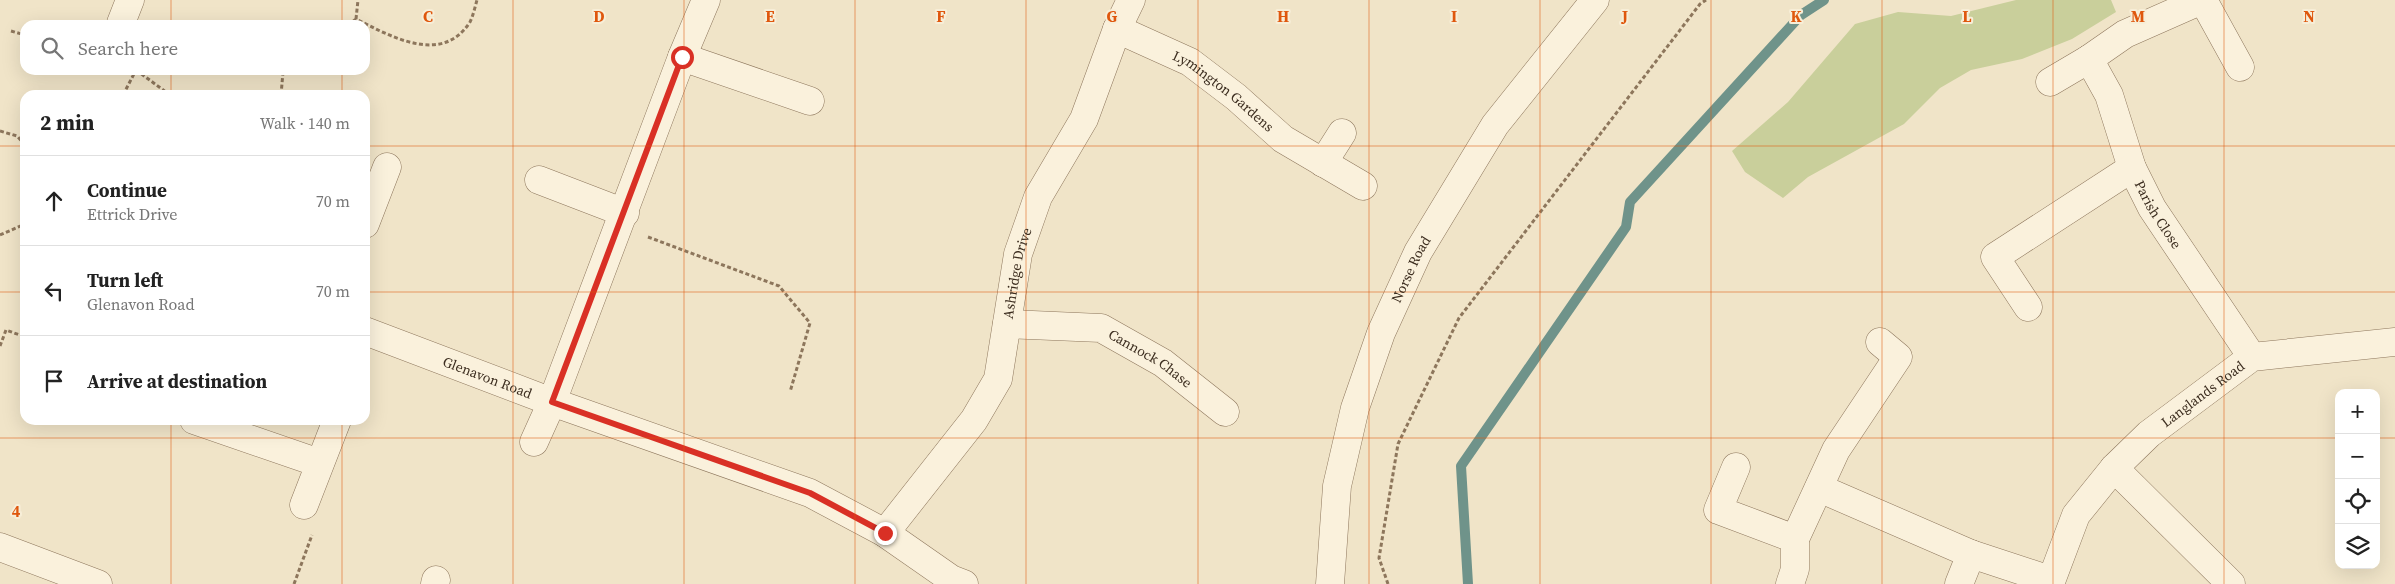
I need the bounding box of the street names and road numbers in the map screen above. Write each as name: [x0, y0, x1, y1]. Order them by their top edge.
street label: Lymington Gardens: [1169, 45, 1278, 136]
street label: Parish Close: [2130, 177, 2187, 253]
street label: Ashridge Drive: [998, 225, 1037, 320]
street label: Norse Road: [1386, 232, 1435, 306]
street label: Cannock Chase: [1105, 324, 1196, 392]
street label: Glenavon Road: [440, 351, 535, 404]
street label: Langlands Road: [2157, 356, 2249, 432]

